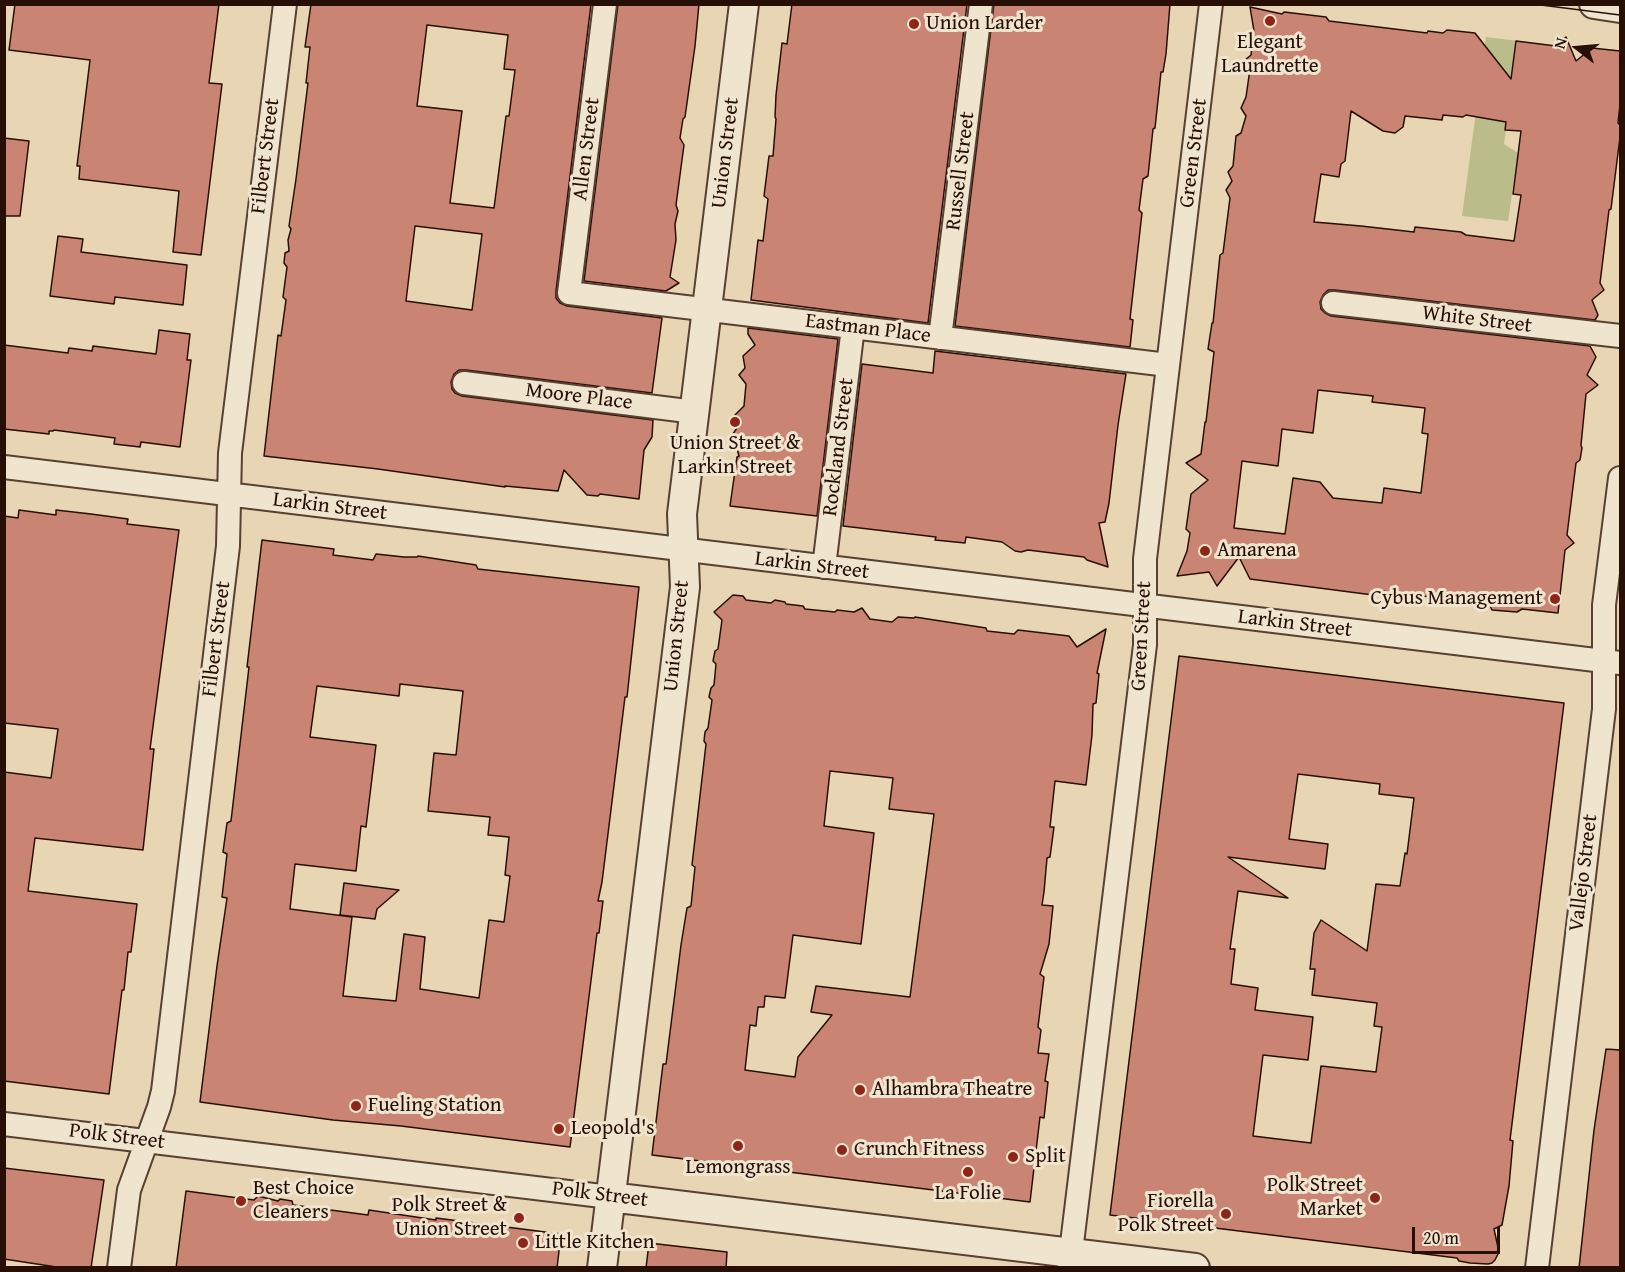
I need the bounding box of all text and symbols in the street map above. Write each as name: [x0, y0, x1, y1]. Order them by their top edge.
place label: Union Larder: [926, 11, 1043, 37]
marker: Elegant Laundrette: [1263, 14, 1277, 28]
marker: Union Larder: [907, 17, 921, 31]
north arrow: [1547, 18, 1607, 78]
place label: Elegant Laundrette: [1221, 30, 1319, 80]
text: N: [1547, 35, 1573, 51]
street label: Allen Street: [568, 96, 606, 202]
street label: Union Street: [707, 96, 745, 210]
street label: Filbert Street: [246, 97, 286, 215]
street label: Green Street: [1175, 97, 1213, 209]
street label: Russell Street: [941, 110, 981, 232]
street label: White Street: [1421, 301, 1533, 339]
street label: Eastman Place: [804, 309, 932, 349]
street label: Rockland Street: [818, 376, 860, 518]
street label: Moore Place: [524, 378, 634, 416]
marker: Union Street & Larkin Street: [728, 415, 742, 429]
place label: Union Street & Larkin Street: [670, 431, 800, 481]
street label: Larkin Street: [271, 487, 389, 527]
place label: Amarena: [1217, 538, 1297, 564]
marker: Amarena: [1198, 544, 1212, 558]
street label: Larkin Street: [753, 546, 871, 586]
street label: Union Street: [659, 579, 695, 693]
street label: Filbert Street: [197, 580, 237, 698]
street label: Green Street: [1127, 580, 1157, 692]
place label: Cybus Management: [1371, 586, 1543, 612]
marker: Cybus Management: [1548, 592, 1562, 606]
street label: Larkin Street: [1236, 604, 1354, 644]
street label: Vallejo Street: [1564, 813, 1604, 933]
place label: Alhambra Theatre: [872, 1077, 1032, 1103]
marker: Alhambra Theatre: [853, 1083, 867, 1097]
place label: Fueling Station: [368, 1093, 502, 1119]
marker: Fueling Station: [349, 1099, 363, 1113]
place label: Leopold's: [571, 1116, 655, 1142]
street label: Polk Street: [68, 1119, 166, 1155]
marker: Leopold's: [552, 1122, 566, 1136]
place label: Crunch Fitness: [854, 1137, 985, 1163]
marker: Lemongrass: [731, 1139, 745, 1153]
marker: Crunch Fitness: [835, 1143, 849, 1157]
place label: Split: [1025, 1144, 1066, 1170]
marker: Split: [1006, 1150, 1020, 1164]
place label: Lemongrass: [685, 1155, 791, 1181]
marker: La Folie: [961, 1165, 975, 1179]
place label: Polk Street Market: [1267, 1173, 1363, 1223]
place label: Best Choice Cleaners: [253, 1176, 354, 1226]
street label: Polk Street: [551, 1177, 649, 1213]
place label: La Folie: [935, 1181, 1001, 1207]
place label: Fiorella Polk Street: [1118, 1189, 1214, 1239]
marker: Polk Street Market: [1368, 1191, 1382, 1205]
place label: Polk Street & Union Street: [392, 1193, 507, 1243]
marker: Best Choice Cleaners: [234, 1194, 248, 1208]
marker: Fiorella Polk Street: [1219, 1207, 1233, 1221]
marker: Polk Street & Union Street: [512, 1211, 526, 1225]
scale bar: [1415, 1215, 1504, 1253]
text: 20 m: [1423, 1224, 1459, 1251]
place label: Little Kitchen: [535, 1230, 654, 1256]
marker: Little Kitchen: [516, 1236, 530, 1250]

